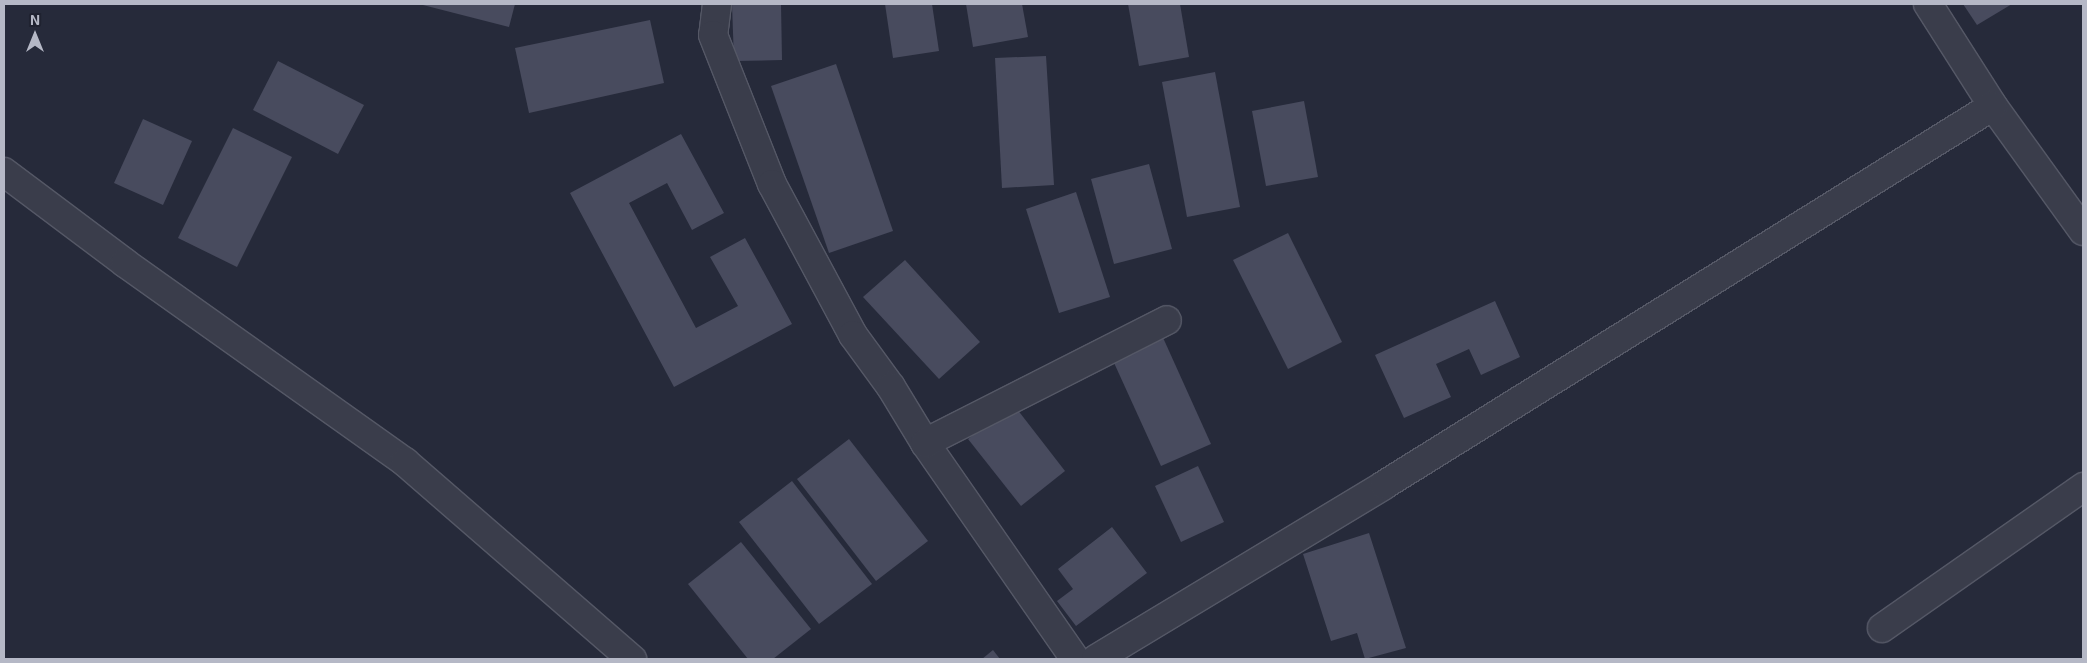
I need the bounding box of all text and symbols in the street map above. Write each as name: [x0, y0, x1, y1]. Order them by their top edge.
north arrow: [10, 10, 60, 60]
text: N: [30, 11, 40, 28]

